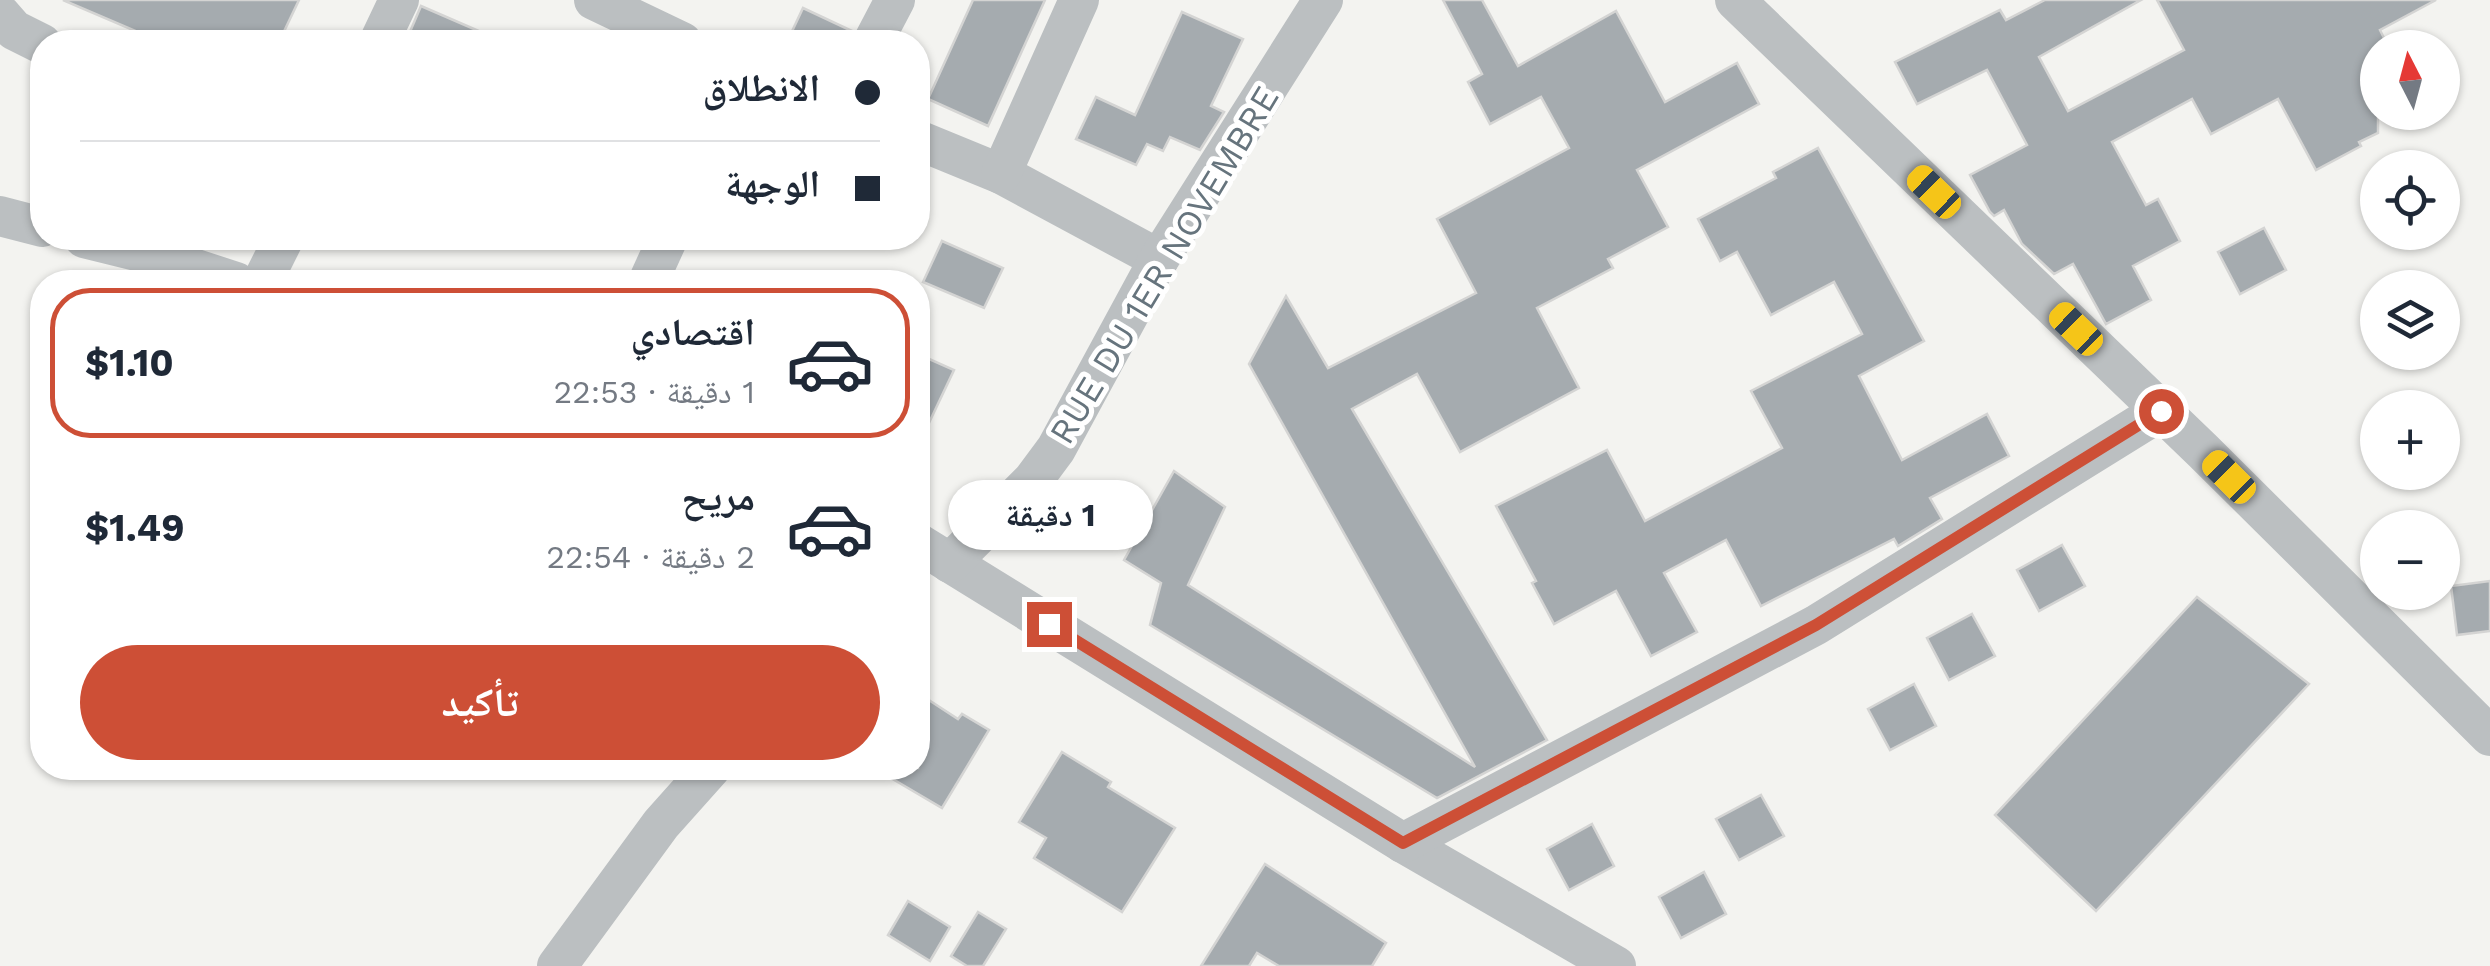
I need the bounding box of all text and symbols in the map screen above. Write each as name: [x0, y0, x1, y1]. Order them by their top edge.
north arrow: [2360, 30, 2460, 130]
map controls: [2360, 30, 2460, 610]
text: الانطلاق: [702, 66, 820, 110]
street label: RUE DU 1ER NOVEMBRE: [1041, 79, 1287, 451]
button: locate: [2360, 150, 2460, 250]
car: [1902, 160, 1966, 224]
text: الوجهة: [725, 162, 820, 206]
button: layers: [2360, 270, 2460, 370]
car: [2044, 297, 2108, 361]
text: اقتصادي: [631, 310, 755, 354]
icon: car: [785, 318, 875, 408]
text: $1.10: [85, 341, 174, 385]
text: 1 دقيقة · 22:53: [553, 373, 755, 411]
route start: [2139, 389, 2184, 434]
button: +: [2360, 390, 2460, 490]
car: [2197, 445, 2261, 509]
text: مريح: [681, 475, 755, 519]
callout: 1 دقيقة: [946, 479, 1152, 549]
icon: car: [785, 483, 875, 573]
text: 1 دقيقة: [1005, 496, 1096, 534]
text: $1.49: [85, 506, 185, 550]
button: −: [2360, 510, 2460, 610]
text: 2 دقيقة · 22:54: [546, 538, 755, 576]
route end: [1027, 602, 1072, 647]
button: تأكيد: [80, 645, 880, 760]

